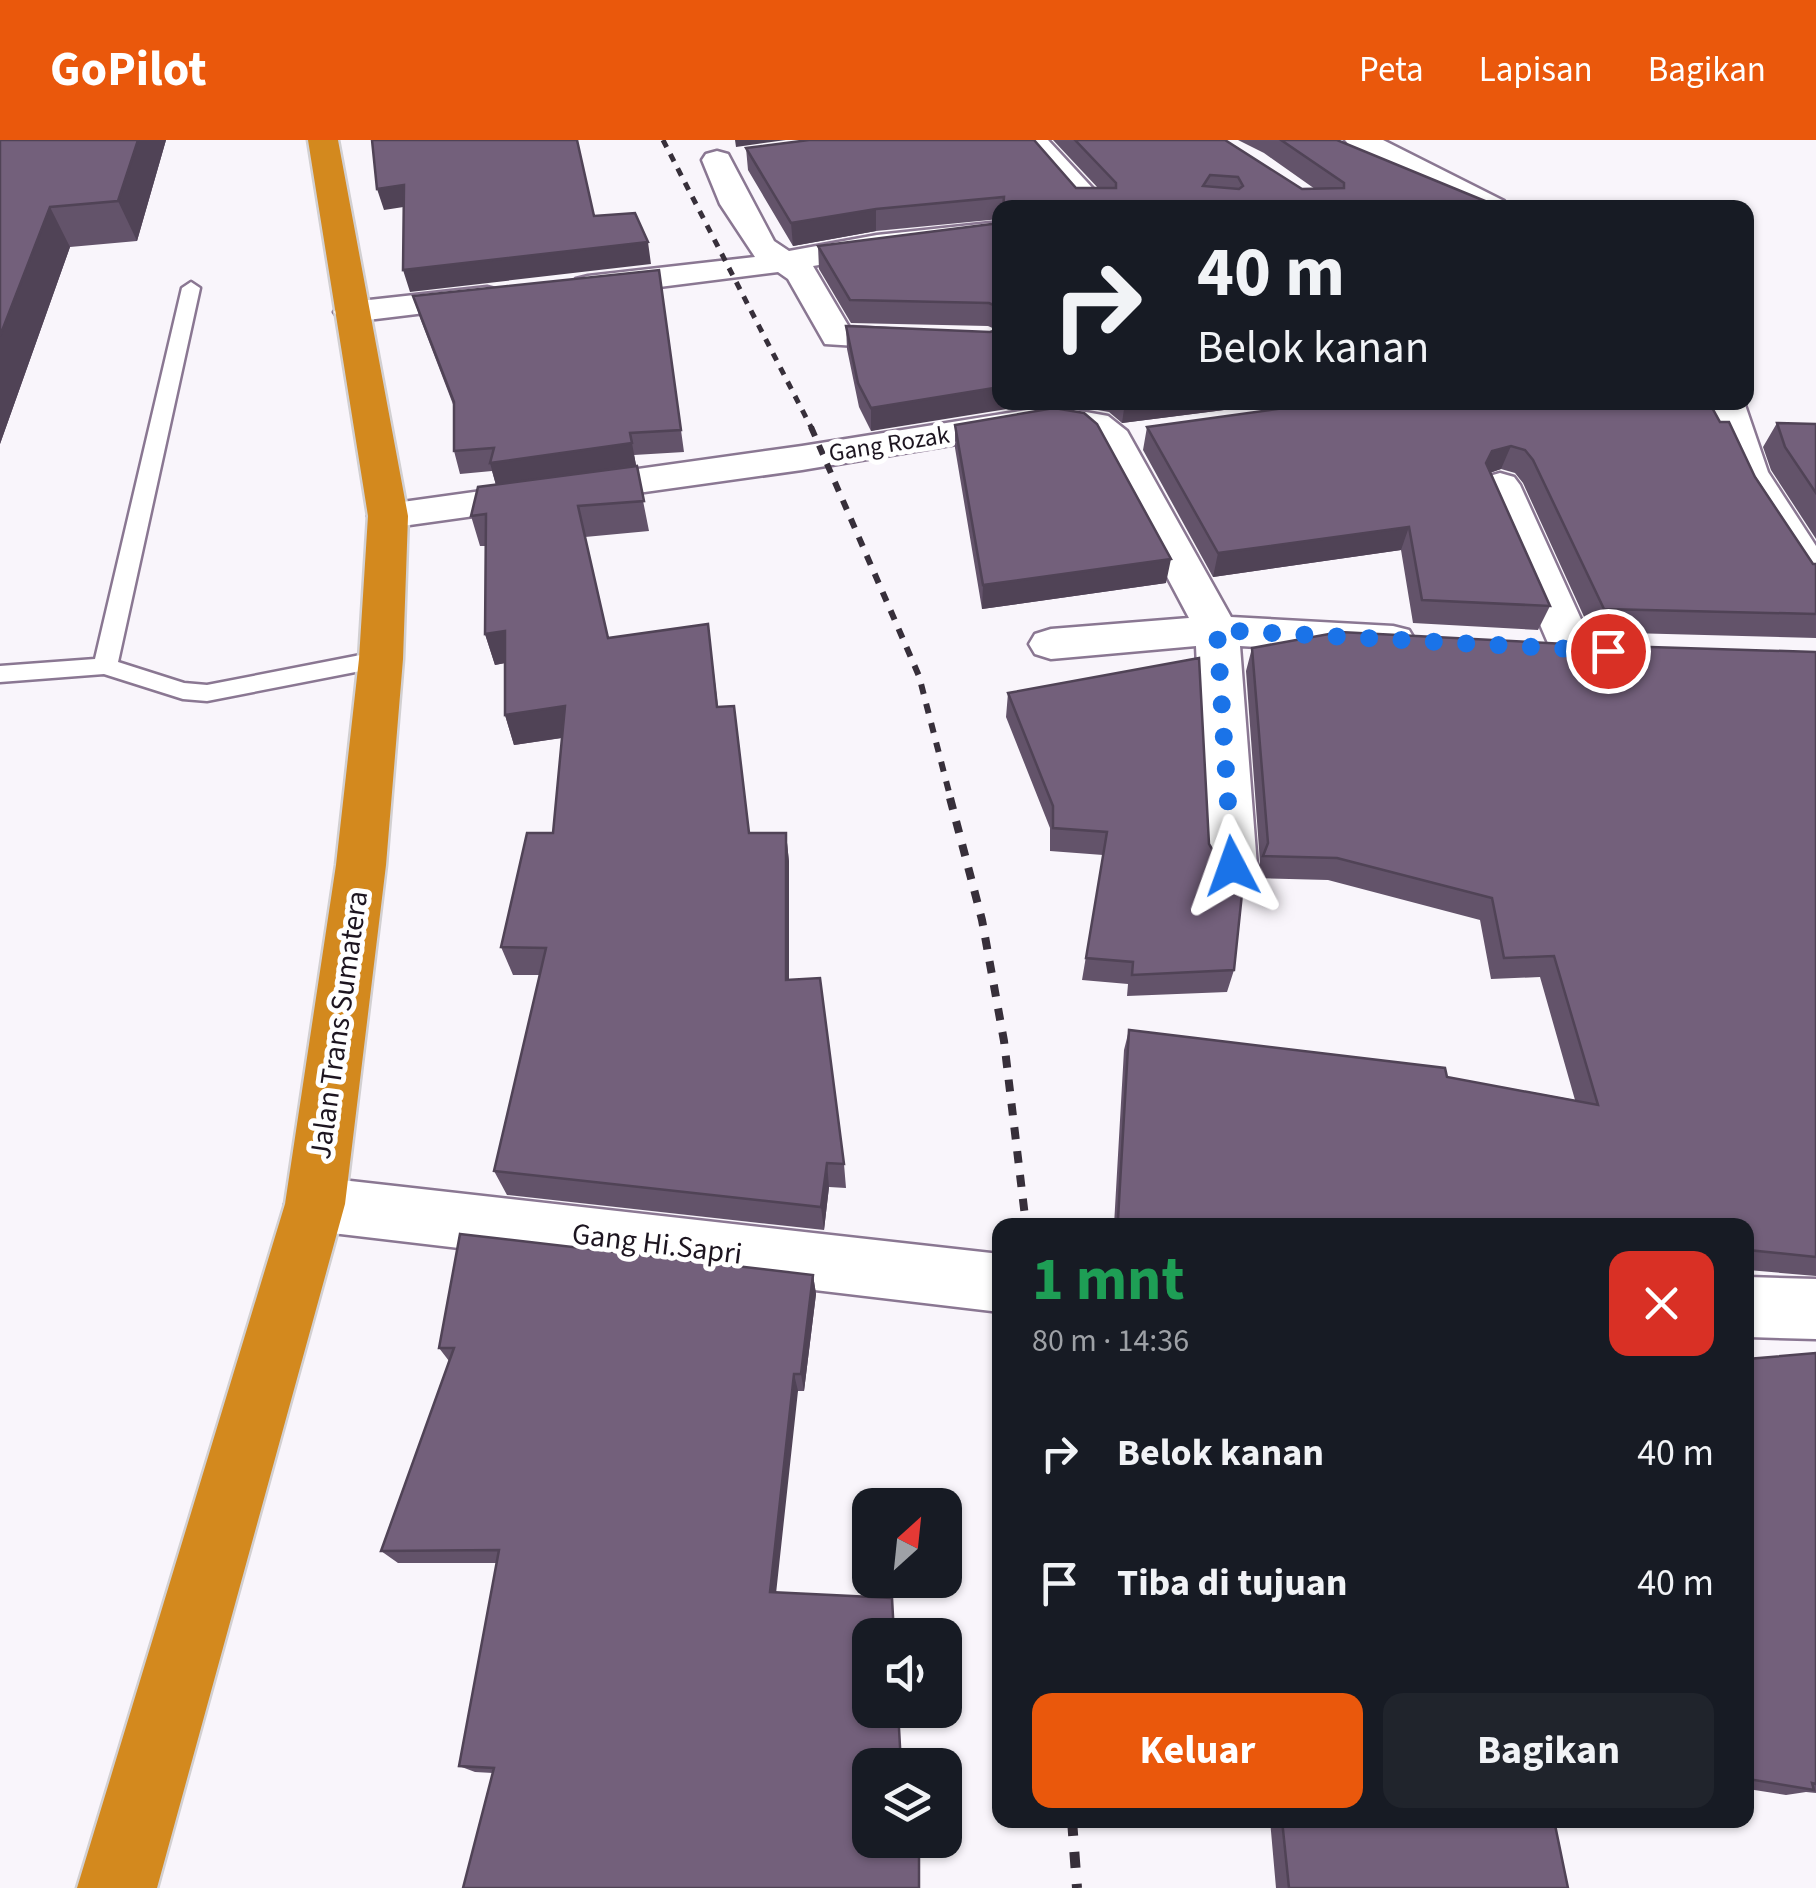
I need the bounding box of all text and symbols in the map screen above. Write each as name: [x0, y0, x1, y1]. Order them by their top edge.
text: GoPilot: [50, 36, 207, 104]
text: Peta: [1359, 45, 1424, 95]
text: Lapisan: [1479, 45, 1593, 95]
text: Bagikan: [1648, 45, 1766, 95]
text: 40 m: [1197, 223, 1345, 323]
icon: right: [1032, 240, 1162, 370]
text: Belok kanan: [1197, 316, 1429, 380]
street label: Gang Rozak: [826, 417, 953, 471]
pin: [1566, 609, 1651, 694]
icon: arrive: [1581, 624, 1636, 679]
position arrow: [1180, 814, 1284, 918]
street label: Jalan Trans Sumatera: [299, 888, 379, 1162]
street label: Gang Hi.Sapri: [569, 1212, 745, 1276]
text: 1 mnt: [1032, 1238, 1184, 1323]
button: close: [1609, 1251, 1714, 1356]
text: 80 m · 14:36: [1032, 1318, 1189, 1364]
icon: right: [1032, 1426, 1087, 1481]
text: Belok kanan: [1117, 1426, 1324, 1480]
text: 40 m: [1637, 1426, 1714, 1480]
north arrow: [852, 1488, 962, 1598]
map controls: [852, 1488, 962, 1858]
icon: arrive: [1032, 1556, 1087, 1611]
text: Tiba di tujuan: [1117, 1556, 1348, 1610]
text: 40 m: [1637, 1556, 1714, 1610]
button: sound: [852, 1618, 962, 1728]
button: Keluar: [1032, 1693, 1363, 1808]
button: Bagikan: [1383, 1693, 1714, 1808]
button: layers: [852, 1748, 962, 1858]

